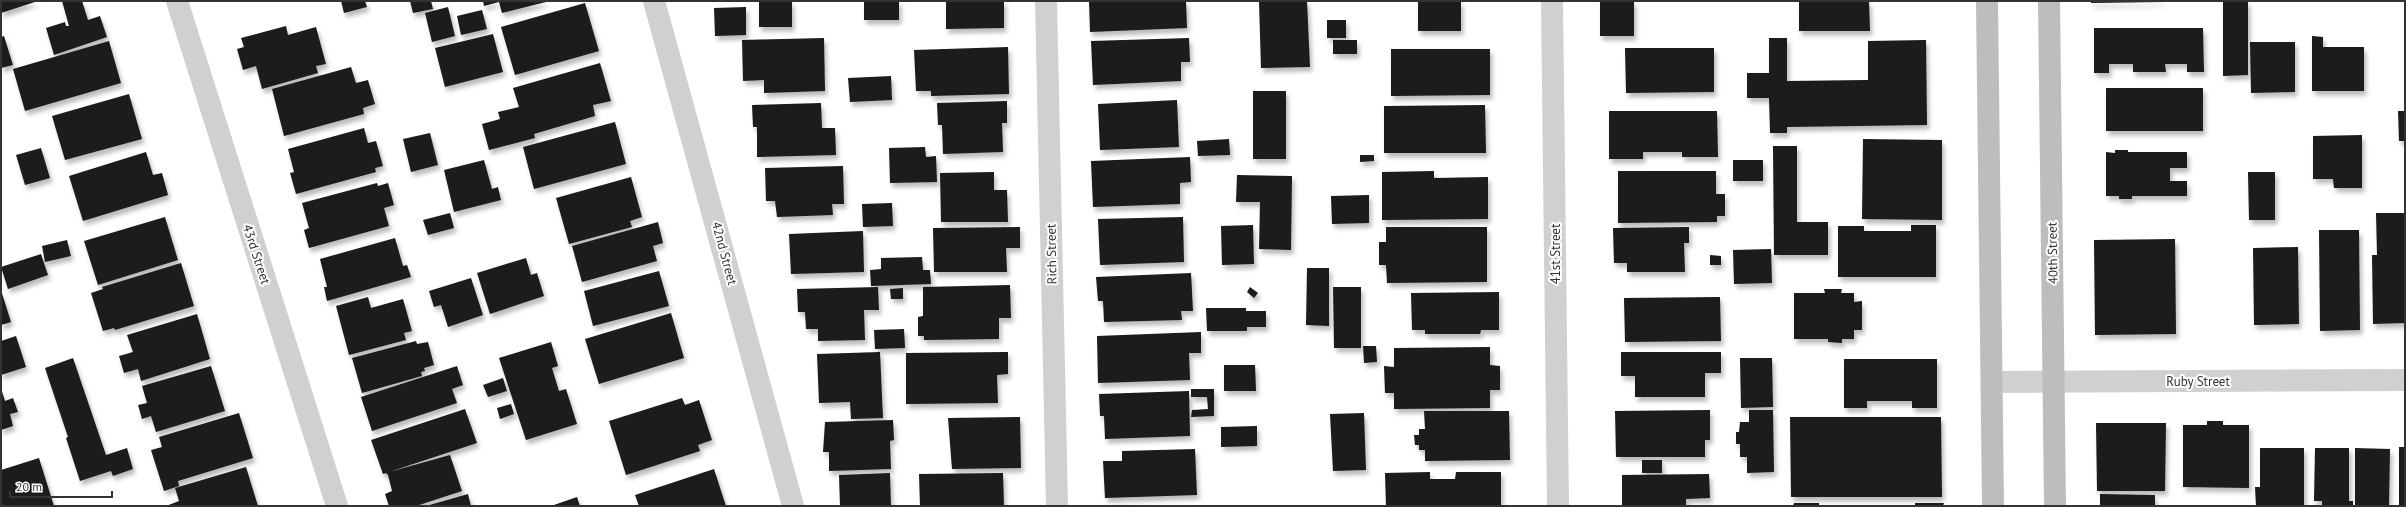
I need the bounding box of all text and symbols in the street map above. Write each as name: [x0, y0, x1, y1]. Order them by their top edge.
street label: 42nd Street: [708, 220, 741, 287]
street label: 40th Street: [2043, 221, 2062, 284]
street label: 43rd Street: [239, 222, 274, 287]
street label: Rich Street: [1042, 223, 1061, 285]
street label: 41st Street: [1547, 223, 1564, 284]
street label: Ruby Street: [2166, 373, 2230, 390]
scale bar: [10, 473, 112, 499]
text: 20 m: [16, 479, 42, 494]

